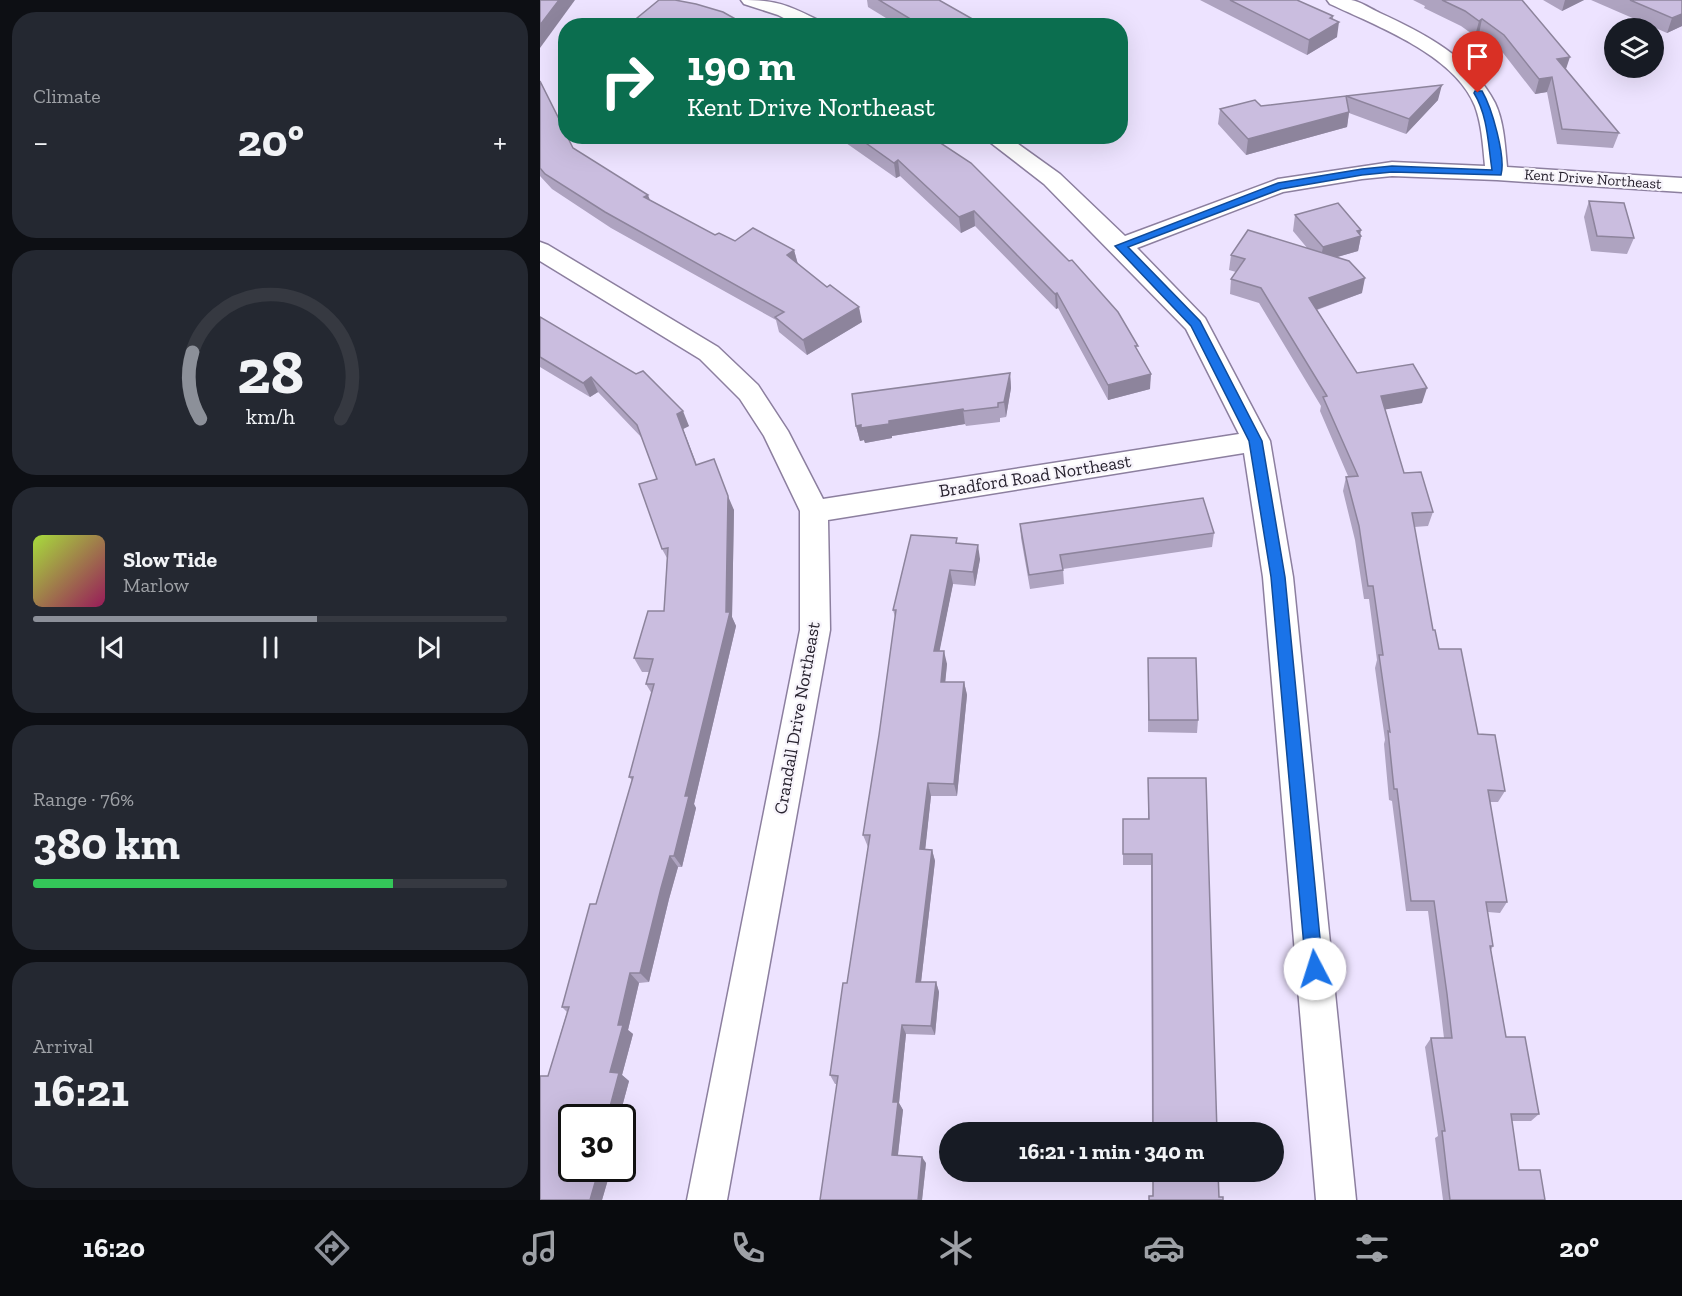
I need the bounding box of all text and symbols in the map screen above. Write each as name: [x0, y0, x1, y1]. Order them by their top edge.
map controls: [1604, 18, 1664, 78]
button: layers: [1604, 18, 1664, 78]
pin: [1452, 31, 1503, 93]
text: 190 m: [687, 40, 795, 91]
icon: arrive: [1461, 40, 1494, 73]
icon: right: [588, 42, 666, 120]
text: Climate: [33, 84, 101, 108]
text: Kent Drive Northeast: [687, 91, 935, 123]
text: 20°: [238, 114, 304, 168]
text: −: [33, 122, 48, 161]
text: +: [493, 122, 507, 161]
street label: Kent Drive Northeast: [1524, 165, 1663, 193]
text: 28: [236, 335, 304, 410]
text: km/h: [246, 405, 294, 430]
street label: Bradford Road Northeast: [937, 450, 1133, 502]
text: Slow Tide: [123, 546, 217, 573]
text: Marlow: [123, 573, 189, 597]
street label: Crandall Drive Northeast: [769, 620, 825, 816]
icon: previous: [96, 631, 129, 664]
icon: pause: [254, 631, 287, 664]
icon: next: [412, 631, 445, 664]
text: Range · 76%: [33, 787, 134, 811]
text: 380 km: [33, 817, 180, 871]
position arrow: [1283, 937, 1347, 1001]
text: Arrival: [33, 1034, 93, 1058]
text: 16:21: [33, 1064, 129, 1118]
speed limit sign: 30: [558, 1104, 636, 1182]
text: 16:21 · 1 min · 340 m: [1019, 1138, 1204, 1165]
icon: directions: [311, 1227, 353, 1269]
icon: music: [519, 1227, 561, 1269]
icon: phone: [727, 1227, 769, 1269]
icon: climate: [935, 1227, 977, 1269]
icon: car: [1143, 1227, 1185, 1269]
icon: filters: [1351, 1227, 1393, 1269]
text: 16:20: [83, 1232, 145, 1264]
text: 20°: [1559, 1232, 1599, 1264]

